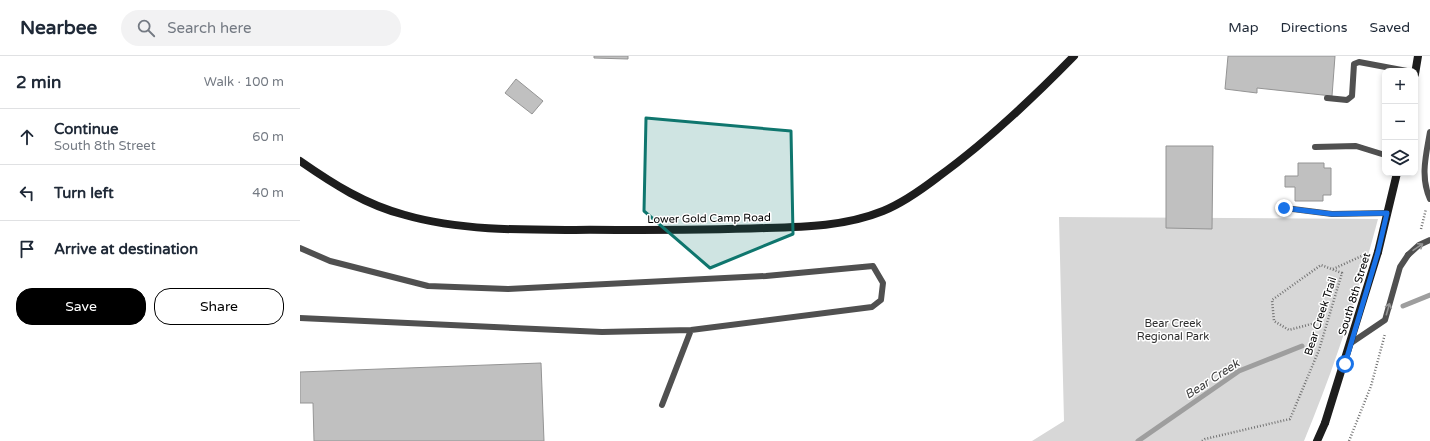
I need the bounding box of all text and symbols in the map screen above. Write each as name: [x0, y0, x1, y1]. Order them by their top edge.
search box: [121, 10, 401, 46]
text: Nearbee: [20, 17, 97, 39]
icon: search: [135, 17, 157, 39]
text: Search here: [167, 19, 252, 37]
text: Map: [1228, 19, 1259, 36]
text: Directions: [1281, 19, 1348, 36]
text: Saved: [1370, 19, 1410, 36]
map controls: [1382, 68, 1418, 176]
button: +: [1382, 68, 1418, 104]
text: 2 min: [16, 72, 61, 93]
text: Walk · 100 m: [204, 74, 284, 90]
button: −: [1382, 104, 1418, 140]
text: Continue: [54, 120, 118, 138]
icon: ahead: [16, 126, 38, 148]
text: 60 m: [252, 129, 284, 145]
text: South 8th Street: [54, 138, 156, 154]
button: layers: [1382, 140, 1418, 176]
icon: left: [16, 182, 38, 204]
text: Turn left: [54, 184, 114, 202]
text: 40 m: [252, 185, 284, 201]
route end: [1275, 199, 1293, 217]
street label: Lower Gold Camp Road: [647, 211, 771, 226]
icon: arrive: [16, 238, 38, 260]
text: Arrive at destination: [54, 240, 198, 258]
one-way arrow: [1413, 243, 1424, 251]
street label: South 8th Street: [1336, 251, 1373, 337]
street label: Bear Creek Trail: [1302, 275, 1339, 357]
button: Save: [16, 288, 146, 325]
button: Share: [154, 288, 284, 325]
one-way arrow: [1385, 303, 1392, 316]
park label: Bear Creek Regional Park: [1137, 317, 1209, 343]
water label: Bear Creek: [1182, 355, 1243, 402]
route start: [1336, 355, 1354, 373]

